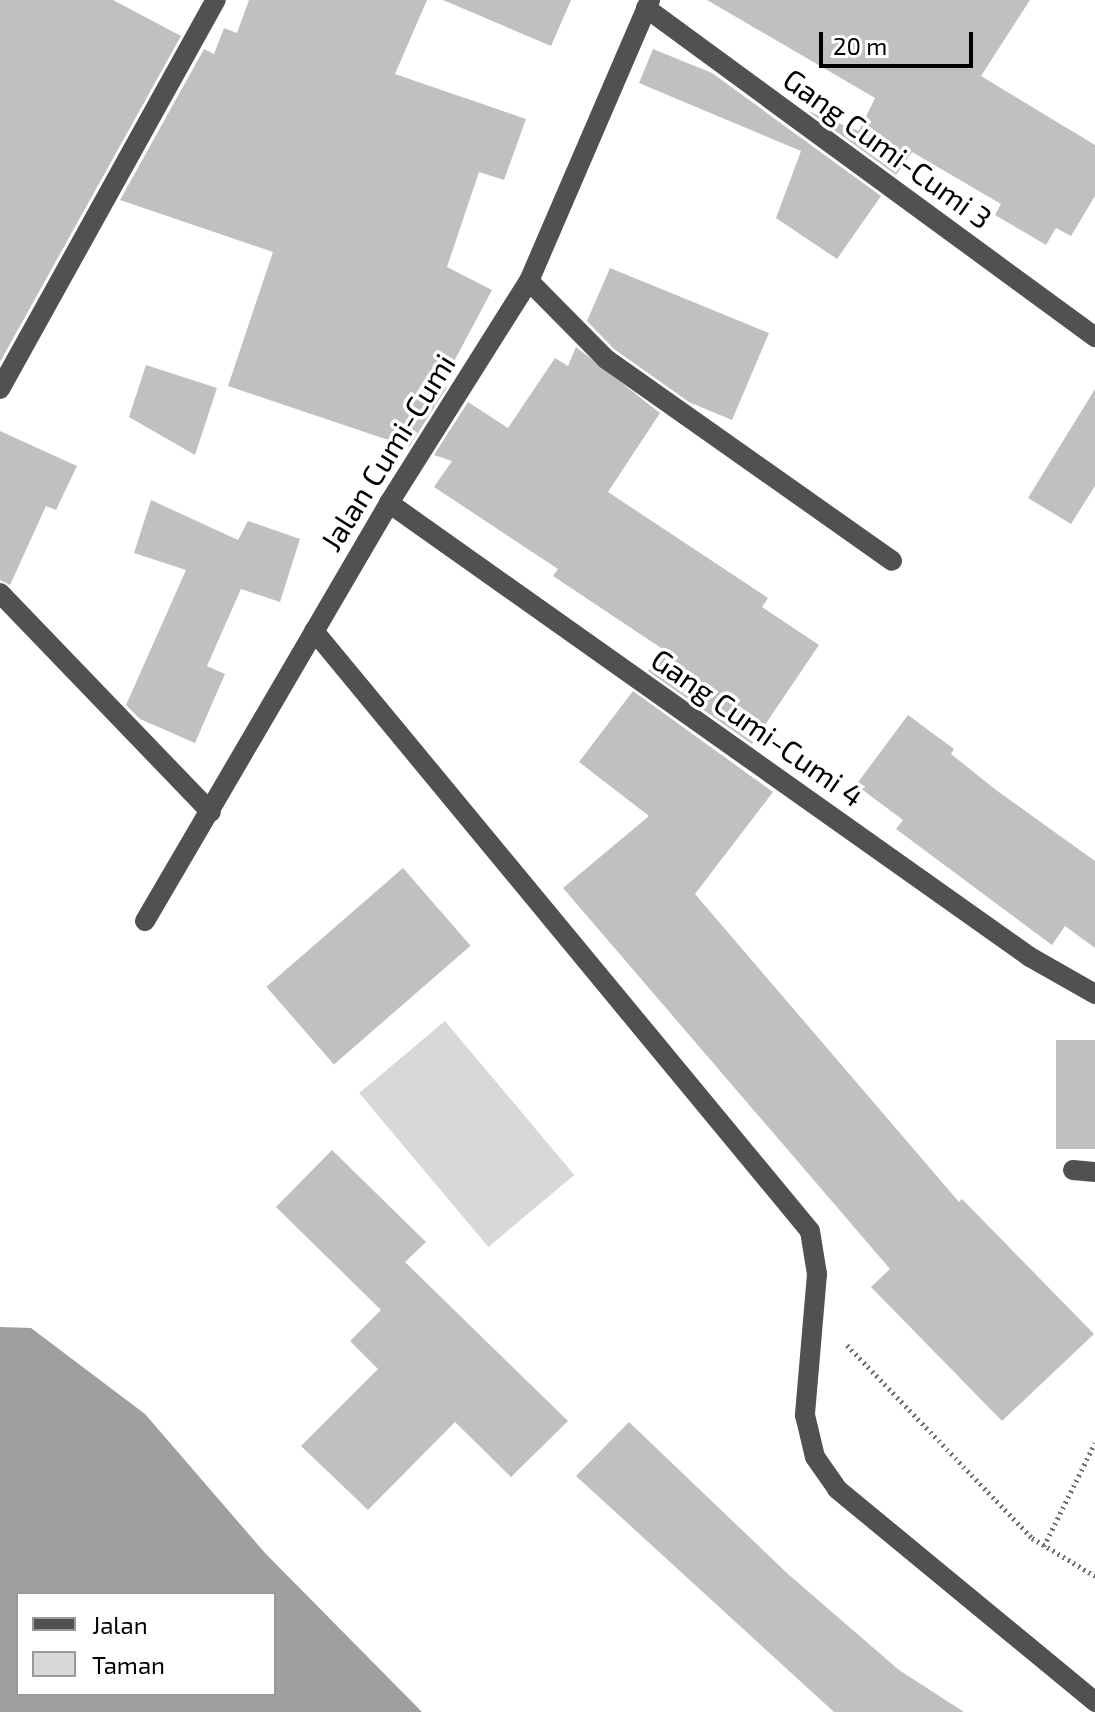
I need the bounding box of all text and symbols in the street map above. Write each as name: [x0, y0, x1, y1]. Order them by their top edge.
scale bar: [823, 16, 977, 66]
text: 20 m: [833, 31, 887, 60]
street label: Gang Cumi-Cumi 3: [777, 60, 999, 236]
street label: Jalan Cumi-Cumi: [312, 347, 462, 557]
street label: Gang Cumi-Cumi 4: [645, 640, 871, 814]
legend: [16, 1592, 276, 1696]
text: Jalan: [92, 1610, 148, 1639]
text: Taman: [92, 1650, 165, 1679]

